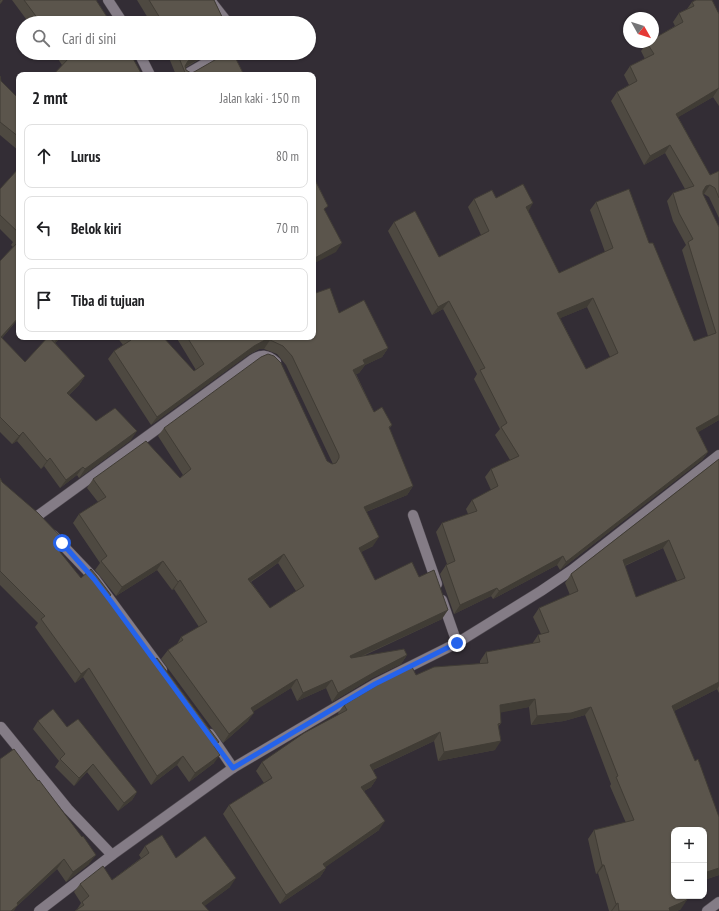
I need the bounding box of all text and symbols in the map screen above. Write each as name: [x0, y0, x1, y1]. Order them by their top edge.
north arrow: [623, 12, 659, 48]
search box: [16, 16, 316, 60]
icon: search: [30, 27, 52, 49]
text: Cari di sini: [62, 29, 116, 48]
text: 2 mnt: [32, 87, 67, 109]
text: Jalan kaki · 150 m: [220, 90, 300, 107]
icon: ahead: [33, 145, 55, 167]
text: Lurus: [71, 147, 100, 166]
text: 80 m: [276, 148, 299, 165]
icon: left: [33, 217, 55, 239]
text: Belok kiri: [71, 219, 121, 238]
text: 70 m: [276, 220, 299, 237]
icon: arrive: [33, 289, 55, 311]
text: Tiba di tujuan: [71, 291, 145, 310]
route start: [53, 534, 71, 552]
route end: [448, 634, 466, 652]
map controls: [671, 827, 707, 899]
button: +: [671, 827, 707, 863]
button: −: [671, 863, 707, 899]

